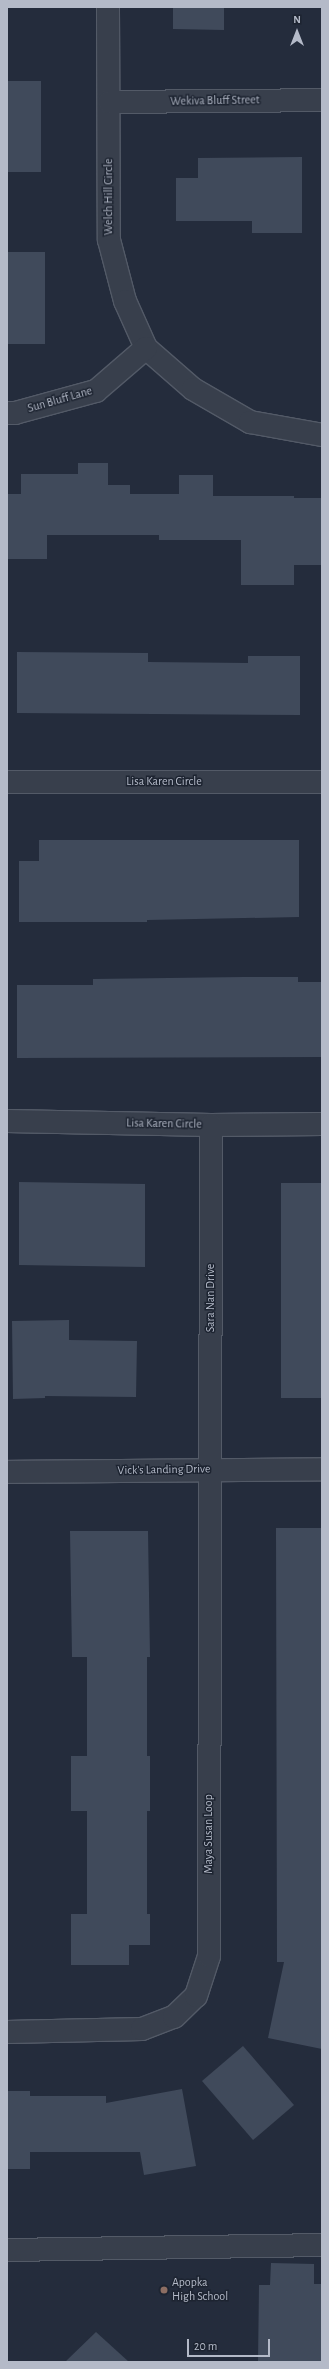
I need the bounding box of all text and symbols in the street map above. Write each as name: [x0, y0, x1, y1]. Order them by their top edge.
north arrow: [277, 12, 317, 52]
text: N: [293, 14, 301, 25]
street label: Wekiva Bluff Street: [170, 93, 260, 109]
street label: Welch Hill Circle: [102, 159, 116, 235]
street label: Sun Bluff Lane: [26, 384, 94, 416]
street label: Lisa Karen Circle: [126, 775, 202, 789]
street label: Lisa Karen Circle: [126, 1116, 202, 1132]
street label: Sara Nan Drive: [204, 1264, 218, 1332]
street label: Vick's Landing Drive: [117, 1462, 211, 1478]
street label: Maya Susan Loop: [202, 1794, 216, 1874]
place label: Apopka High School: [172, 2276, 228, 2304]
marker: Apopka High School: [159, 2285, 169, 2295]
scale bar: [189, 2331, 272, 2357]
text: 20 m: [194, 2340, 217, 2352]

